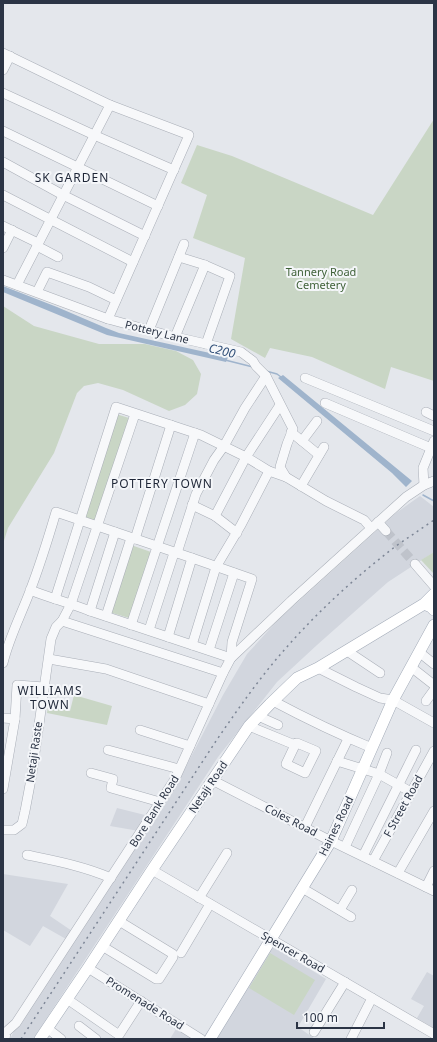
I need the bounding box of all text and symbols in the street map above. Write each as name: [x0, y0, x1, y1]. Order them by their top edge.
district label: SK GARDEN: [35, 169, 109, 186]
park label: Tannery Road Cemetery: [286, 264, 356, 292]
street label: Pottery Lane: [124, 316, 191, 347]
water label: C200: [207, 339, 238, 362]
district label: POTTERY TOWN: [111, 475, 213, 492]
district label: WILLIAMS TOWN: [17, 682, 83, 713]
street label: Netaji Raste: [22, 720, 45, 784]
street label: Netaji Road: [185, 758, 230, 816]
street label: Bore Bank Road: [125, 772, 182, 850]
street label: F Street Road: [379, 772, 426, 839]
street label: Haines Road: [315, 793, 356, 858]
street label: Coles Road: [262, 800, 320, 839]
street label: Spencer Road: [259, 927, 328, 976]
street label: Promenade Road: [103, 973, 187, 1033]
scale bar: [297, 1004, 384, 1030]
text: 100 m: [303, 1009, 338, 1026]

